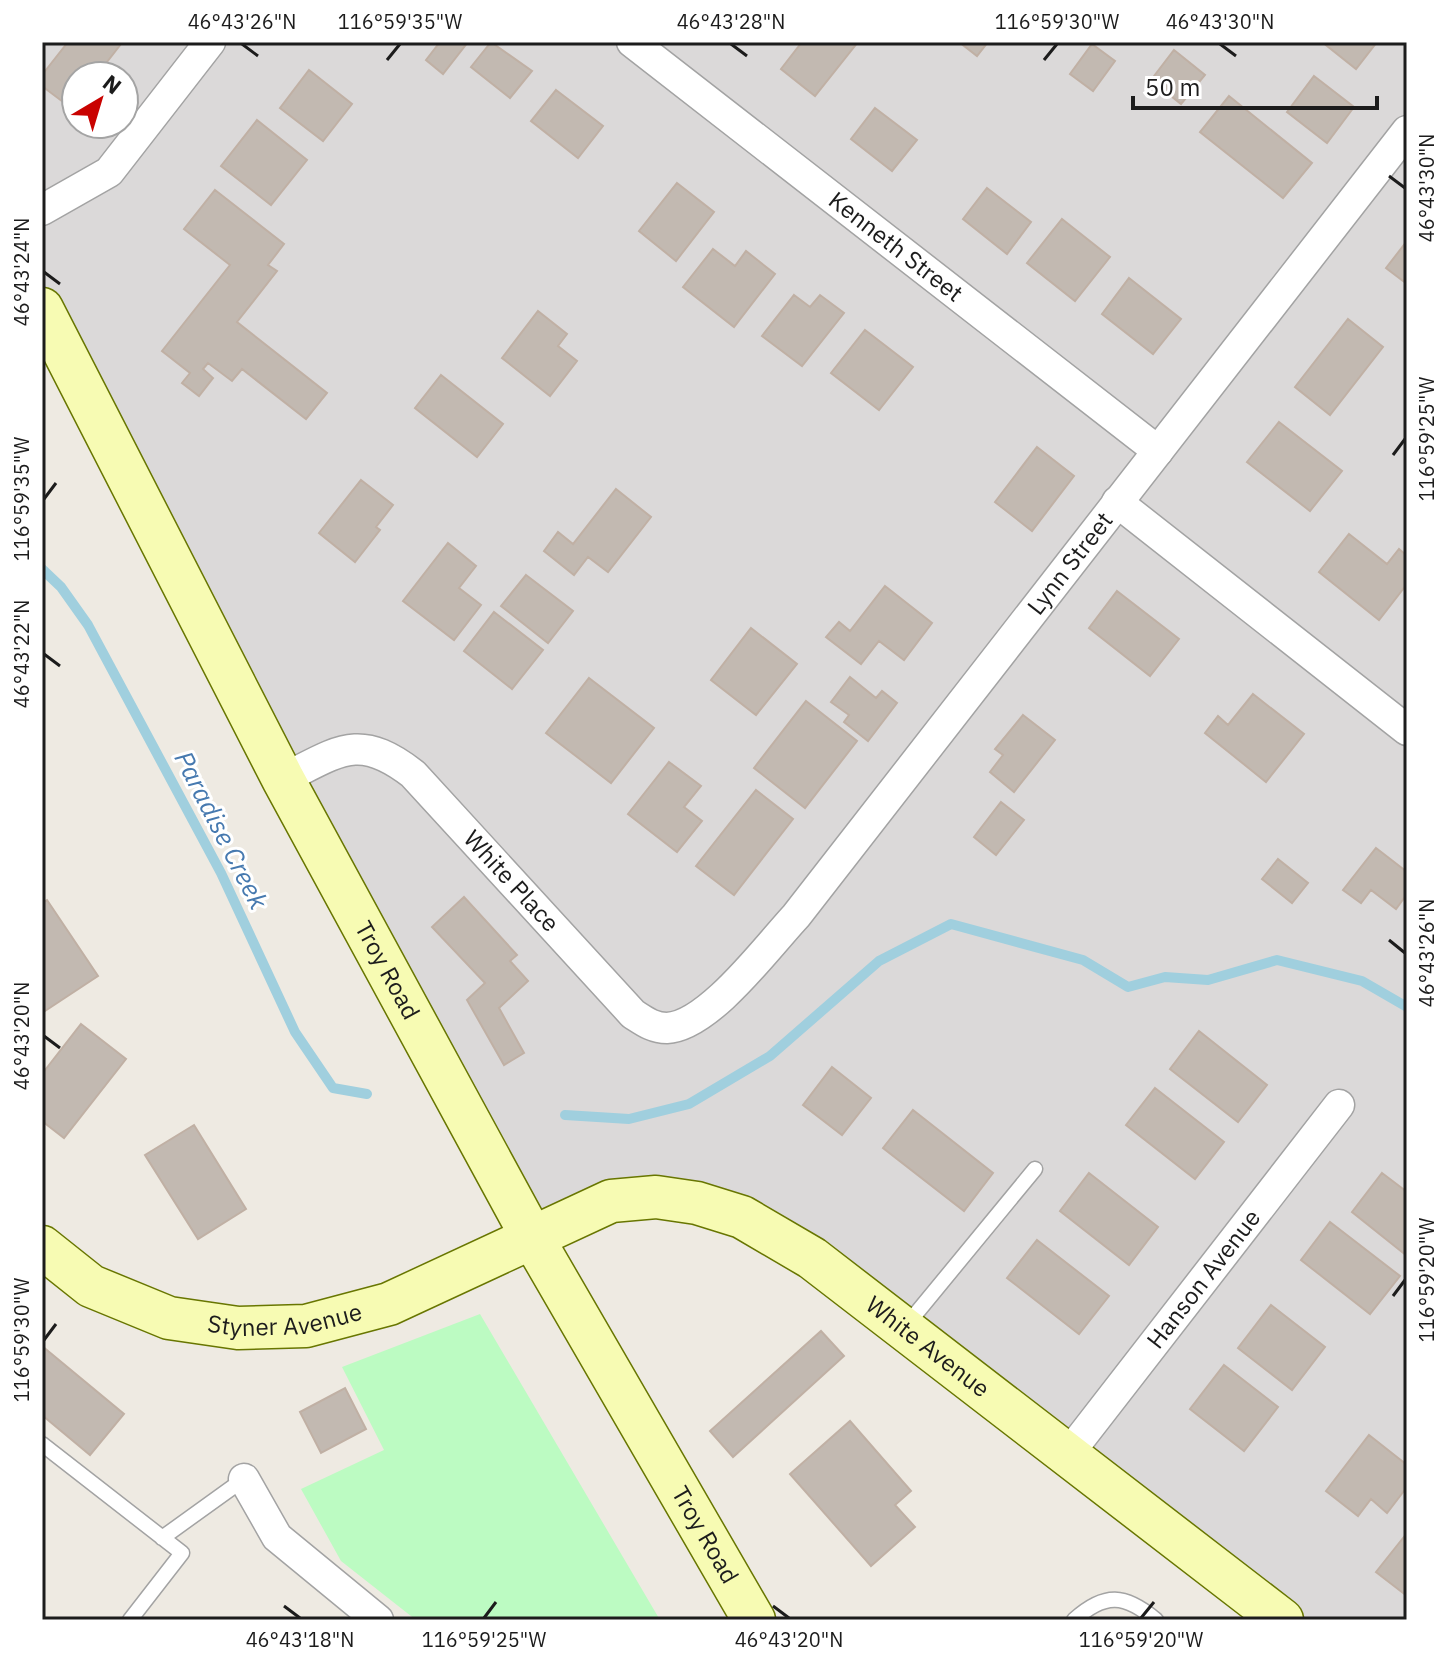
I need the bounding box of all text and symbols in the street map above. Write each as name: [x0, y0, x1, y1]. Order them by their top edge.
text: 46°43'26"N: [188, 8, 296, 35]
text: 116°59'35"W: [338, 8, 463, 35]
text: 46°43'28"N: [677, 8, 785, 35]
text: 116°59'30"W: [995, 8, 1120, 35]
text: 46°43'30"N: [1166, 8, 1274, 35]
north arrow: [60, 60, 140, 140]
scale bar: [1133, 60, 1377, 110]
text: N: [97, 68, 128, 100]
text: 50 m: [1145, 71, 1200, 103]
text: 46°43'30"N: [1413, 134, 1440, 242]
street label: Kenneth Street: [823, 184, 970, 309]
text: 46°43'24"N: [8, 218, 35, 326]
text: 116°59'25"W: [1413, 376, 1440, 501]
text: 116°59'35"W: [8, 436, 35, 561]
street label: Lynn Street: [1019, 505, 1120, 621]
text: 46°43'22"N: [8, 600, 35, 708]
water label: Paradise Creek: [167, 745, 277, 915]
street label: White Place: [457, 823, 567, 938]
text: 46°43'26"N: [1413, 899, 1440, 1007]
street label: Troy Road: [348, 915, 428, 1025]
text: 46°43'20"N: [8, 982, 35, 1090]
street label: Hanson Avenue: [1139, 1202, 1267, 1355]
text: 116°59'20"W: [1413, 1217, 1440, 1342]
text: 116°59'30"W: [8, 1277, 35, 1402]
street label: White Avenue: [860, 1288, 997, 1404]
street label: Styner Avenue: [206, 1295, 365, 1343]
street label: Troy Road: [665, 1480, 746, 1589]
text: 46°43'18"N: [246, 1626, 354, 1653]
text: 116°59'25"W: [422, 1626, 547, 1653]
text: 46°43'20"N: [735, 1626, 843, 1653]
text: 116°59'20"W: [1079, 1626, 1204, 1653]

